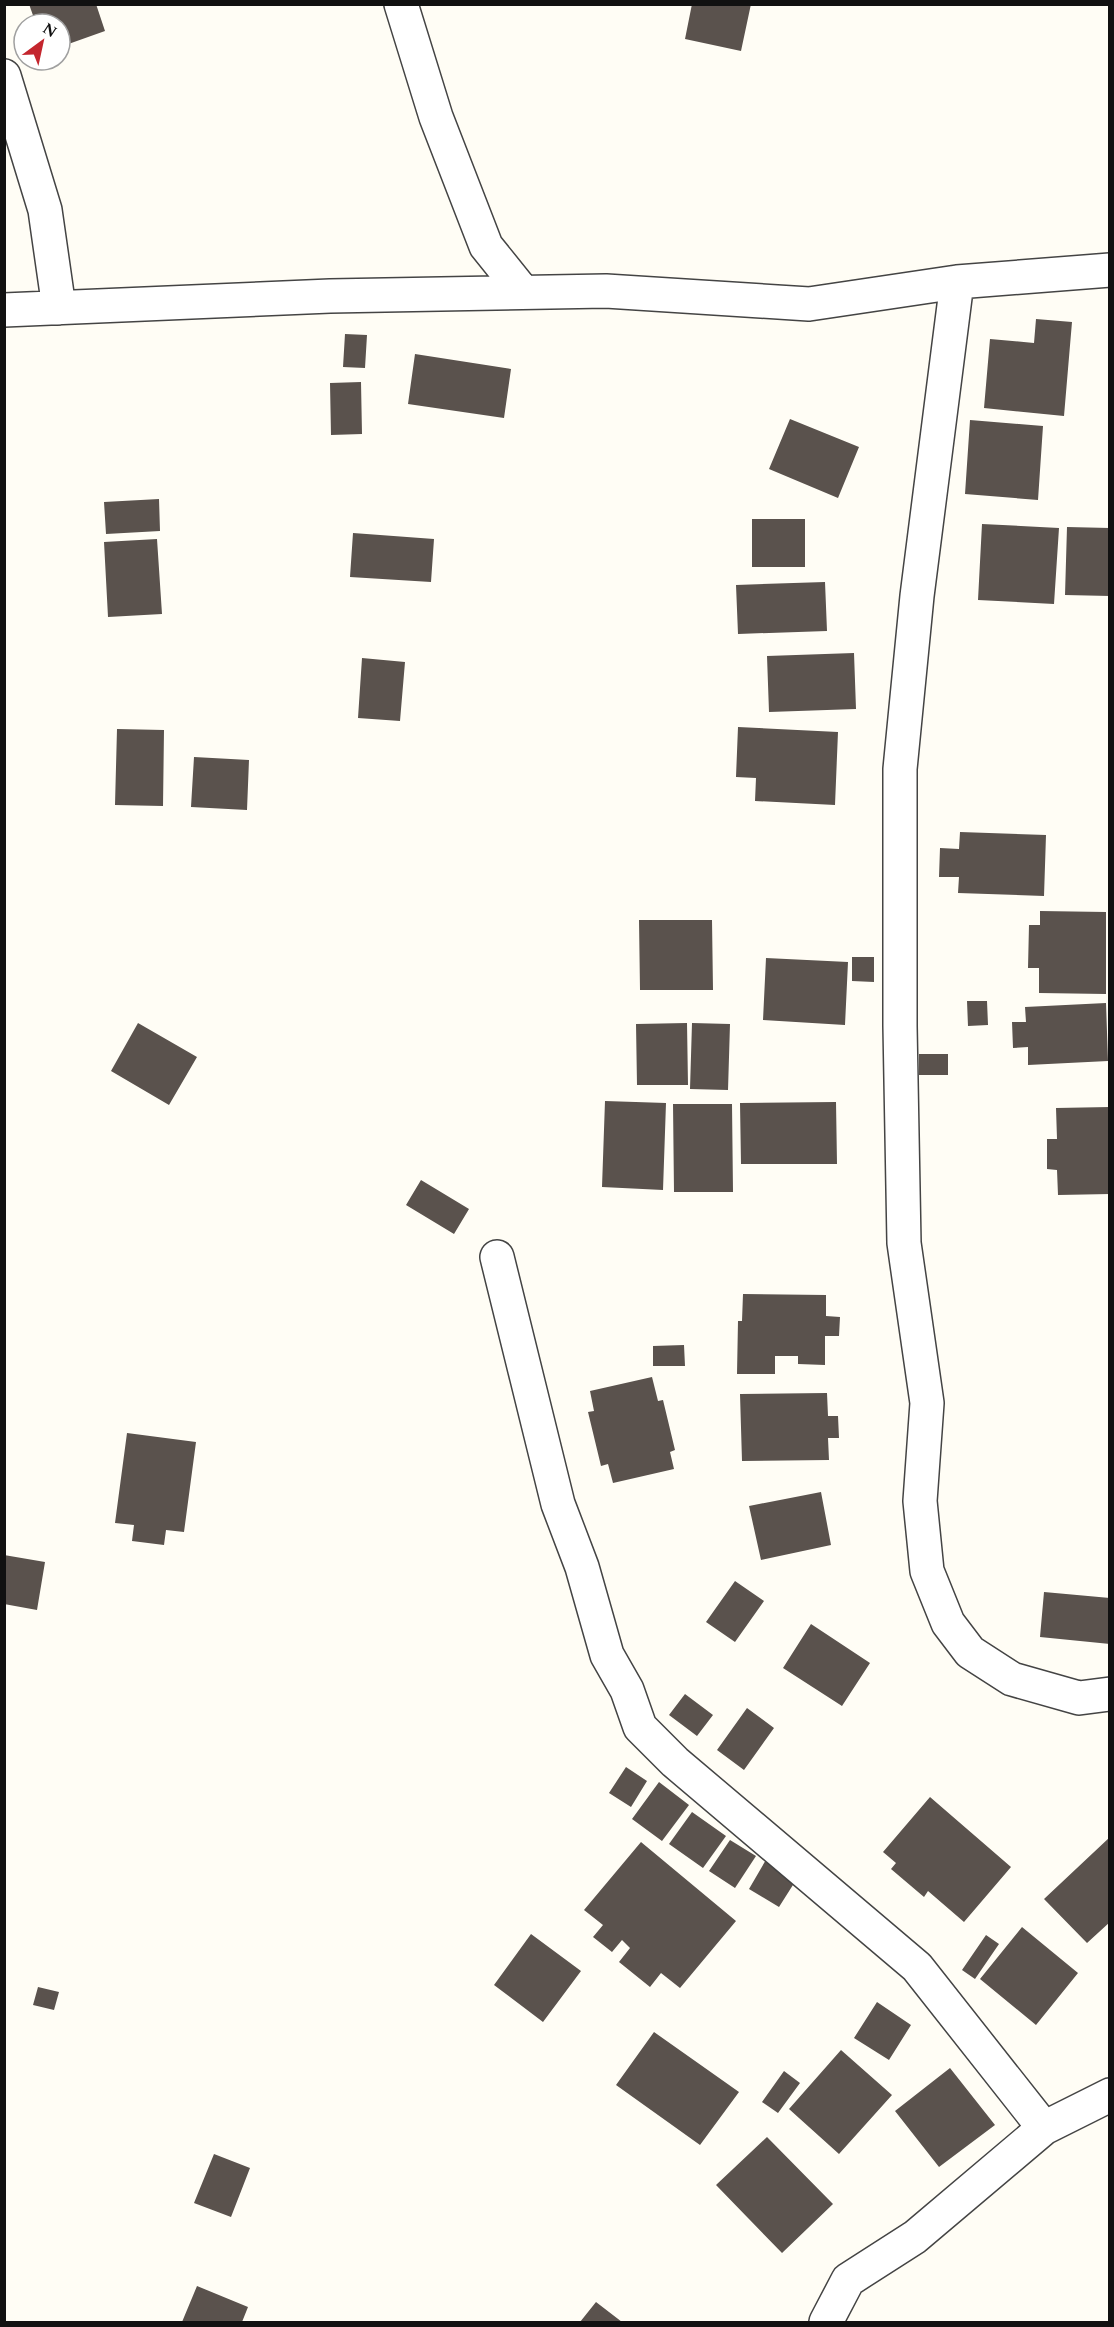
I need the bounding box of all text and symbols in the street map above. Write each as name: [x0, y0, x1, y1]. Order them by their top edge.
north arrow: [12, 12, 72, 72]
text: N: [38, 17, 62, 44]

